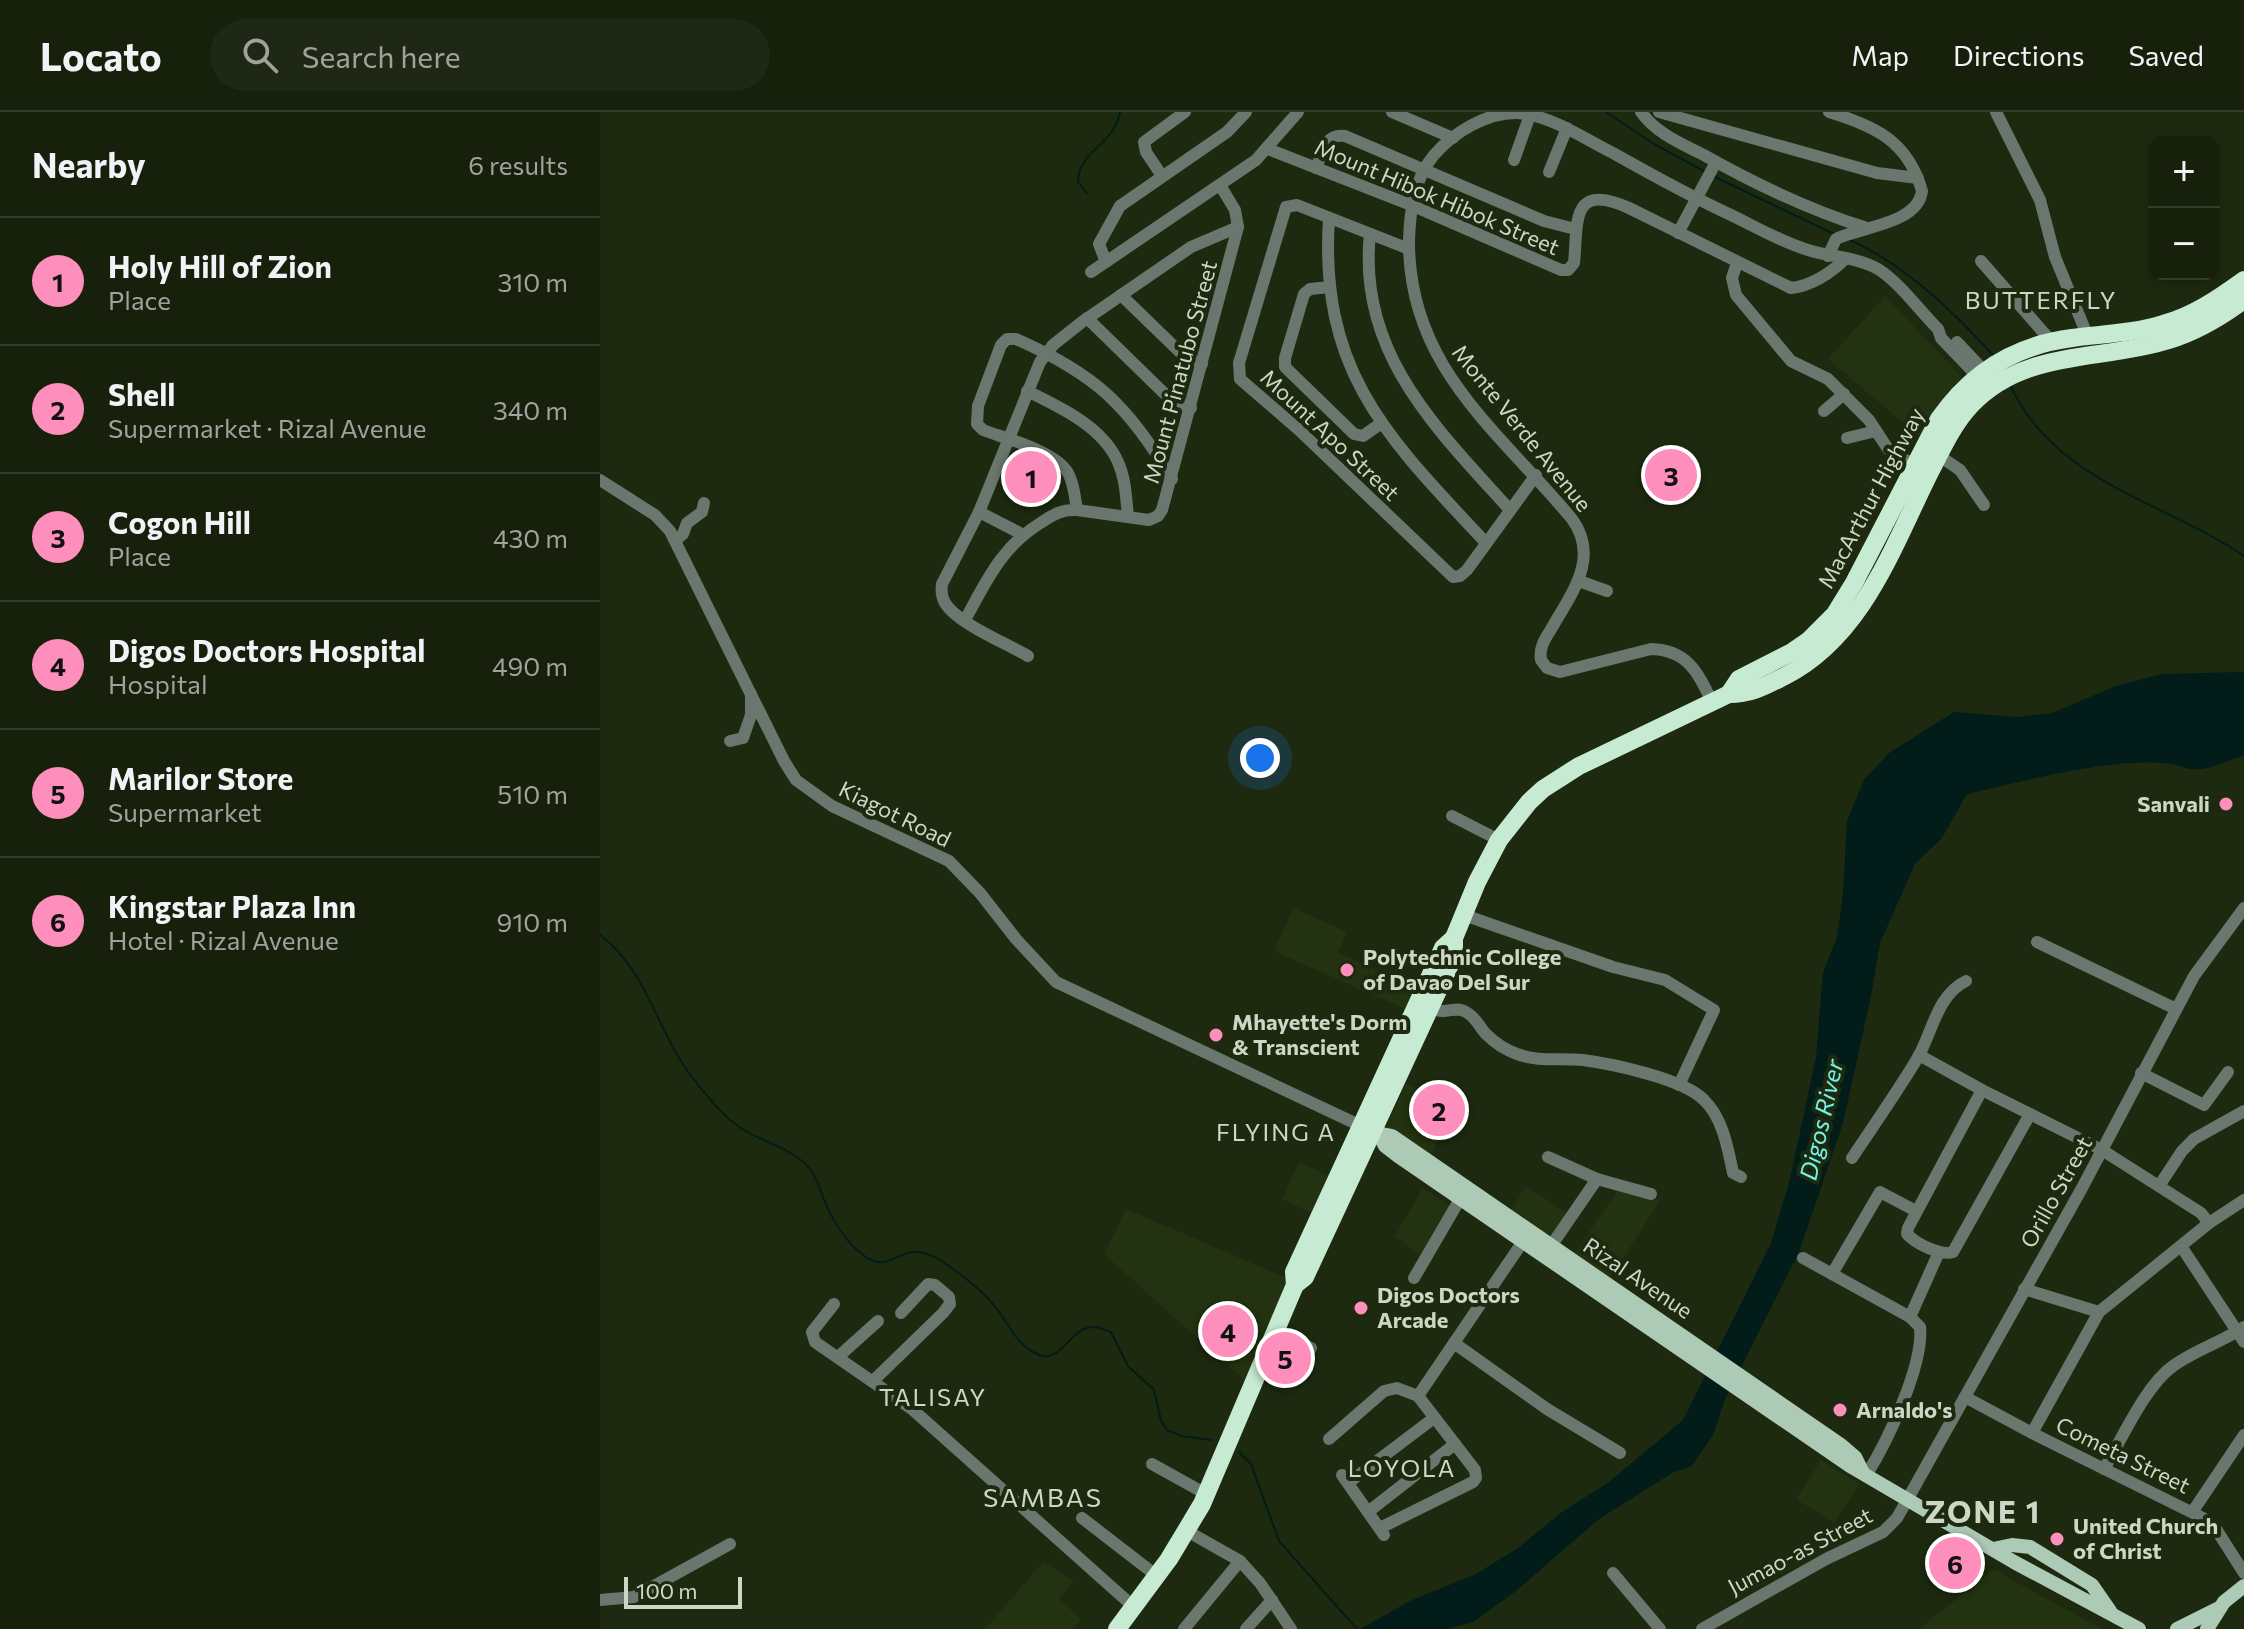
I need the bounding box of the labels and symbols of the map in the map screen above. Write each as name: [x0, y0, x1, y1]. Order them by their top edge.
street label: Mount Hibok Hibok Street: [1311, 133, 1564, 260]
street label: Mount Pinatubo Street: [1137, 257, 1222, 486]
district label: BUTTERFLY: [1965, 285, 2117, 314]
street label: Monte Verde Avenue: [1447, 339, 1598, 517]
street label: Mount Apo Street: [1255, 363, 1405, 506]
street label: MacArthur Highway: [1812, 403, 1930, 593]
pin: 3: [1645, 445, 1697, 505]
pin: 1: [1005, 447, 1057, 507]
your location: [1240, 738, 1280, 778]
street label: Kiagot Road: [835, 775, 956, 852]
place label: Sanvali: [2137, 790, 2210, 817]
marker: Sanvali: [2217, 795, 2235, 813]
place label: Polytechnic College of Davao Del Sur: [1363, 943, 1561, 995]
marker: Polytechnic College of Davao Del Sur: [1338, 961, 1356, 979]
place label: Mhayette's Dorm & Transcient: [1232, 1008, 1407, 1060]
marker: Mhayette's Dorm & Transcient: [1207, 1026, 1225, 1044]
water label: Digos River: [1793, 1055, 1849, 1183]
pin: 2: [1413, 1080, 1465, 1140]
district label: FLYING A: [1216, 1117, 1336, 1146]
street label: Orillo Street: [2014, 1131, 2097, 1252]
street label: Rizal Avenue: [1579, 1231, 1698, 1324]
place label: Digos Doctors Arcade: [1377, 1281, 1520, 1333]
marker: Digos Doctors Arcade: [1352, 1299, 1370, 1317]
pin: 4: [1202, 1301, 1254, 1361]
pin: 5: [1259, 1328, 1311, 1388]
district label: TALISAY: [879, 1382, 987, 1411]
place label: Arnaldo's: [1856, 1396, 1952, 1423]
marker: Arnaldo's: [1831, 1401, 1849, 1419]
street label: Cometa Street: [2052, 1410, 2195, 1499]
district label: LOYOLA: [1348, 1453, 1456, 1482]
district label: SAMBAS: [983, 1481, 1103, 1512]
district label: ZONE 1: [1925, 1492, 2041, 1529]
street label: Jumao-as Street: [1723, 1501, 1877, 1600]
place label: United Church of Christ: [2073, 1512, 2218, 1564]
marker: United Church of Christ: [2048, 1530, 2066, 1548]
pin: 6: [1929, 1533, 1981, 1593]
scale bar: [624, 1573, 742, 1609]

